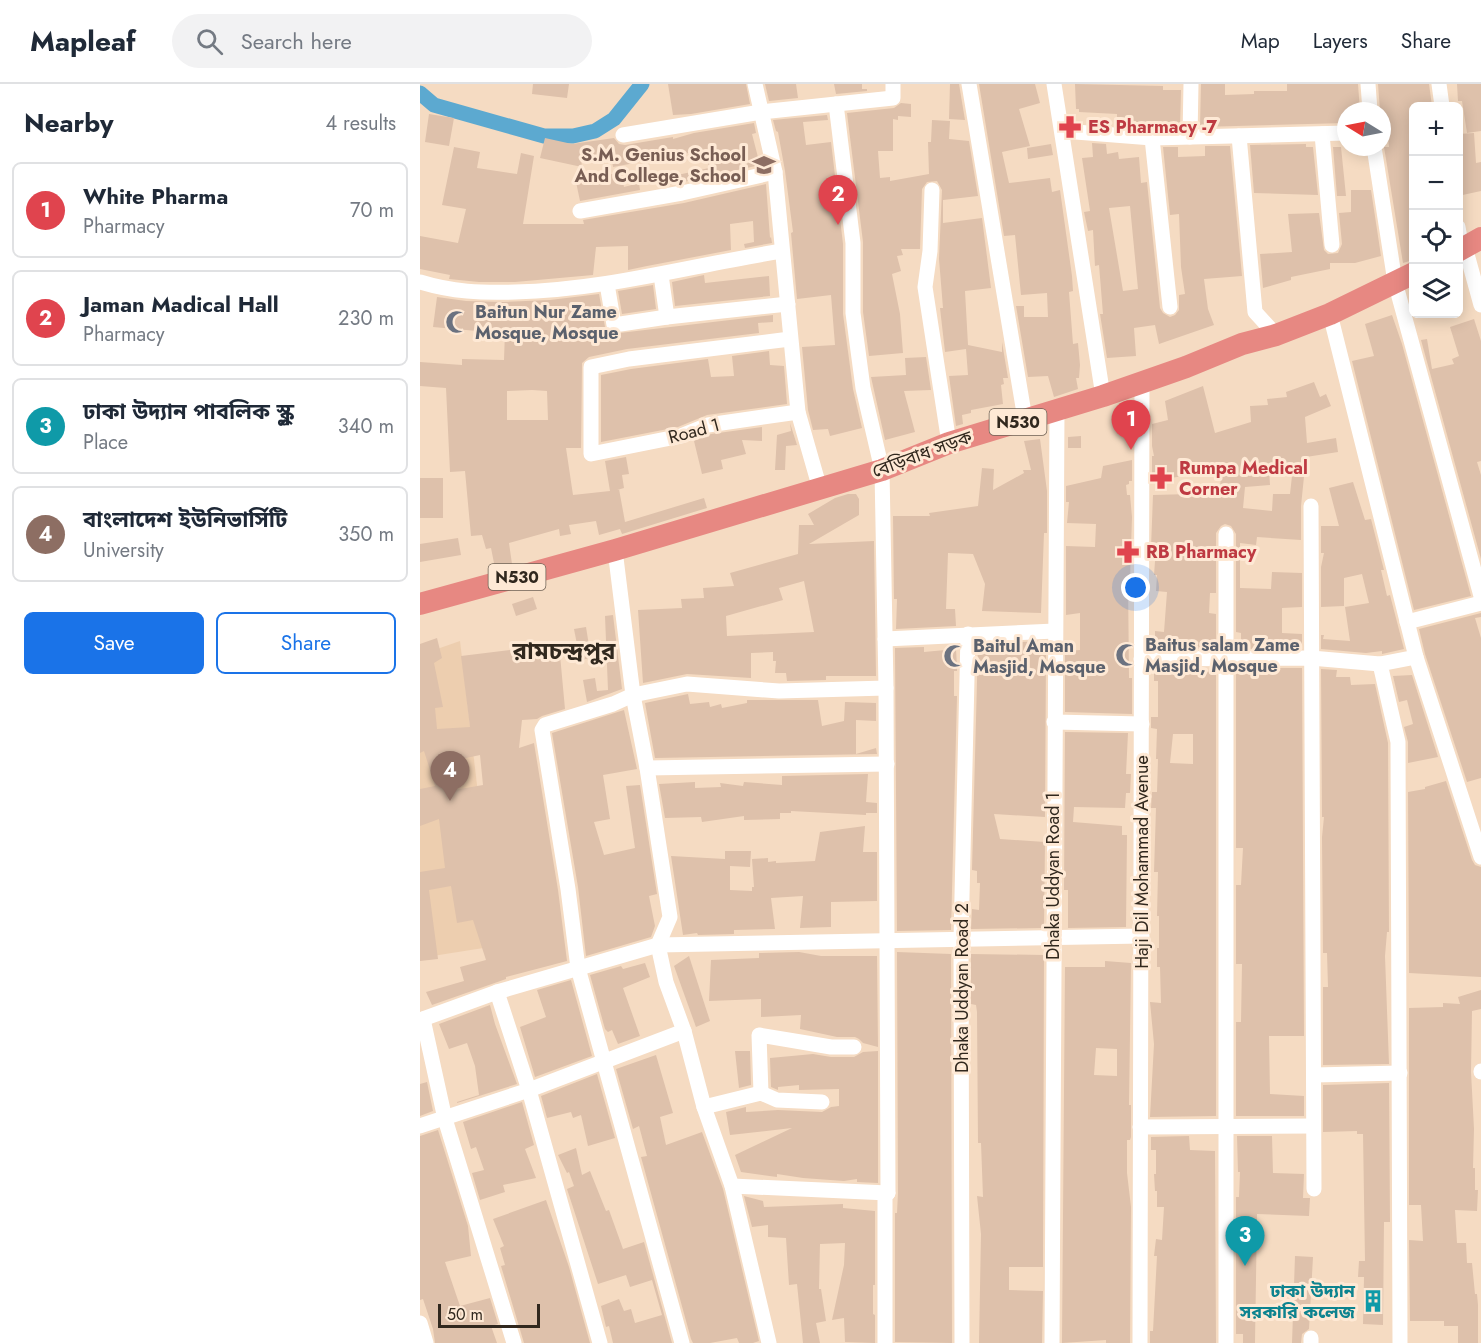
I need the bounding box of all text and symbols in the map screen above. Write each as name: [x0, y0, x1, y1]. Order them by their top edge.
search box: [172, 14, 592, 68]
text: Mapleaf: [30, 21, 136, 62]
icon: search: [193, 25, 226, 58]
text: Search here: [241, 25, 352, 57]
text: Map: [1241, 26, 1280, 56]
text: Layers: [1313, 26, 1368, 56]
text: Share: [1401, 26, 1451, 56]
north arrow: [1337, 102, 1391, 156]
map controls: [1409, 102, 1463, 318]
button: +: [1409, 102, 1463, 156]
text: Nearby: [24, 104, 113, 142]
text: 4 results: [325, 109, 396, 138]
pharmacy icon: ES Pharmacy -7: [1057, 114, 1083, 140]
place label: ES Pharmacy -7: [1088, 114, 1217, 140]
place label: S.M. Genius School And College, School: [574, 142, 746, 189]
school or university icon: S.M. Genius School And College, School: [751, 152, 777, 178]
button: −: [1409, 156, 1463, 210]
pin: 2: [818, 176, 858, 225]
text: White Pharma: [83, 180, 228, 212]
text: 1: [40, 196, 51, 225]
text: 70 m: [350, 196, 394, 225]
button: locate: [1409, 210, 1463, 264]
text: Pharmacy: [83, 212, 165, 241]
button: layers: [1409, 264, 1463, 318]
text: Jaman Madical Hall: [83, 288, 279, 320]
place label: Baitun Nur Zame Mosque, Mosque: [475, 299, 619, 346]
text: 2: [39, 304, 52, 333]
text: 230 m: [338, 304, 394, 333]
mosque icon: Baitun Nur Zame Mosque, Mosque: [444, 309, 470, 335]
text: Pharmacy: [83, 320, 165, 349]
text: ঢাকা উদ্যান পাবলিক স্কুল: [83, 395, 294, 427]
pin: 1: [1112, 400, 1150, 450]
road number: N530: [990, 409, 1046, 435]
text: 3: [39, 412, 52, 441]
text: 340 m: [338, 412, 394, 441]
street label: Road 1: [665, 412, 723, 450]
street label: বেড়িবাধ সড়ক: [868, 424, 976, 484]
text: Place: [83, 428, 128, 457]
place label: Rumpa Medical Corner: [1179, 455, 1308, 502]
pharmacy icon: Rumpa Medical Corner: [1148, 465, 1174, 491]
text: বাংলাদেশ ইউনিভার্সিটি: [83, 503, 287, 535]
text: 4: [39, 520, 52, 549]
text: 350 m: [338, 520, 394, 549]
text: University: [83, 536, 164, 565]
pharmacy icon: RB Pharmacy: [1115, 539, 1141, 565]
place label: RB Pharmacy: [1146, 539, 1257, 565]
road number: N530: [488, 564, 546, 590]
your location: [1121, 573, 1150, 602]
button: Save: [24, 612, 204, 674]
button: Share: [216, 612, 396, 674]
place label: Baitus salam Zame Masjid, Mosque: [1145, 632, 1300, 679]
district label: রামচন্দ্রপুর: [511, 633, 616, 668]
place label: Baitul Aman Masjid, Mosque: [973, 633, 1106, 680]
mosque icon: Baitus salam Zame Masjid, Mosque: [1114, 642, 1140, 668]
mosque icon: Baitul Aman Masjid, Mosque: [942, 643, 968, 669]
pin: 4: [430, 752, 470, 801]
street label: Haji Dil Mohammad Avenue: [1129, 755, 1155, 969]
street label: Dhaka Uddyan Road 1: [1040, 792, 1066, 960]
street label: Dhaka Uddyan Road 2: [949, 903, 975, 1073]
pin: 3: [1226, 1216, 1264, 1266]
place label: ঢাকা উদ্যান সরকারি কলেজ: [1239, 1278, 1356, 1325]
building icon: ঢাকা উদ্যান সরকারি কলেজ: [1360, 1288, 1386, 1314]
scale bar: [438, 1301, 540, 1328]
text: 50 m: [447, 1303, 483, 1326]

